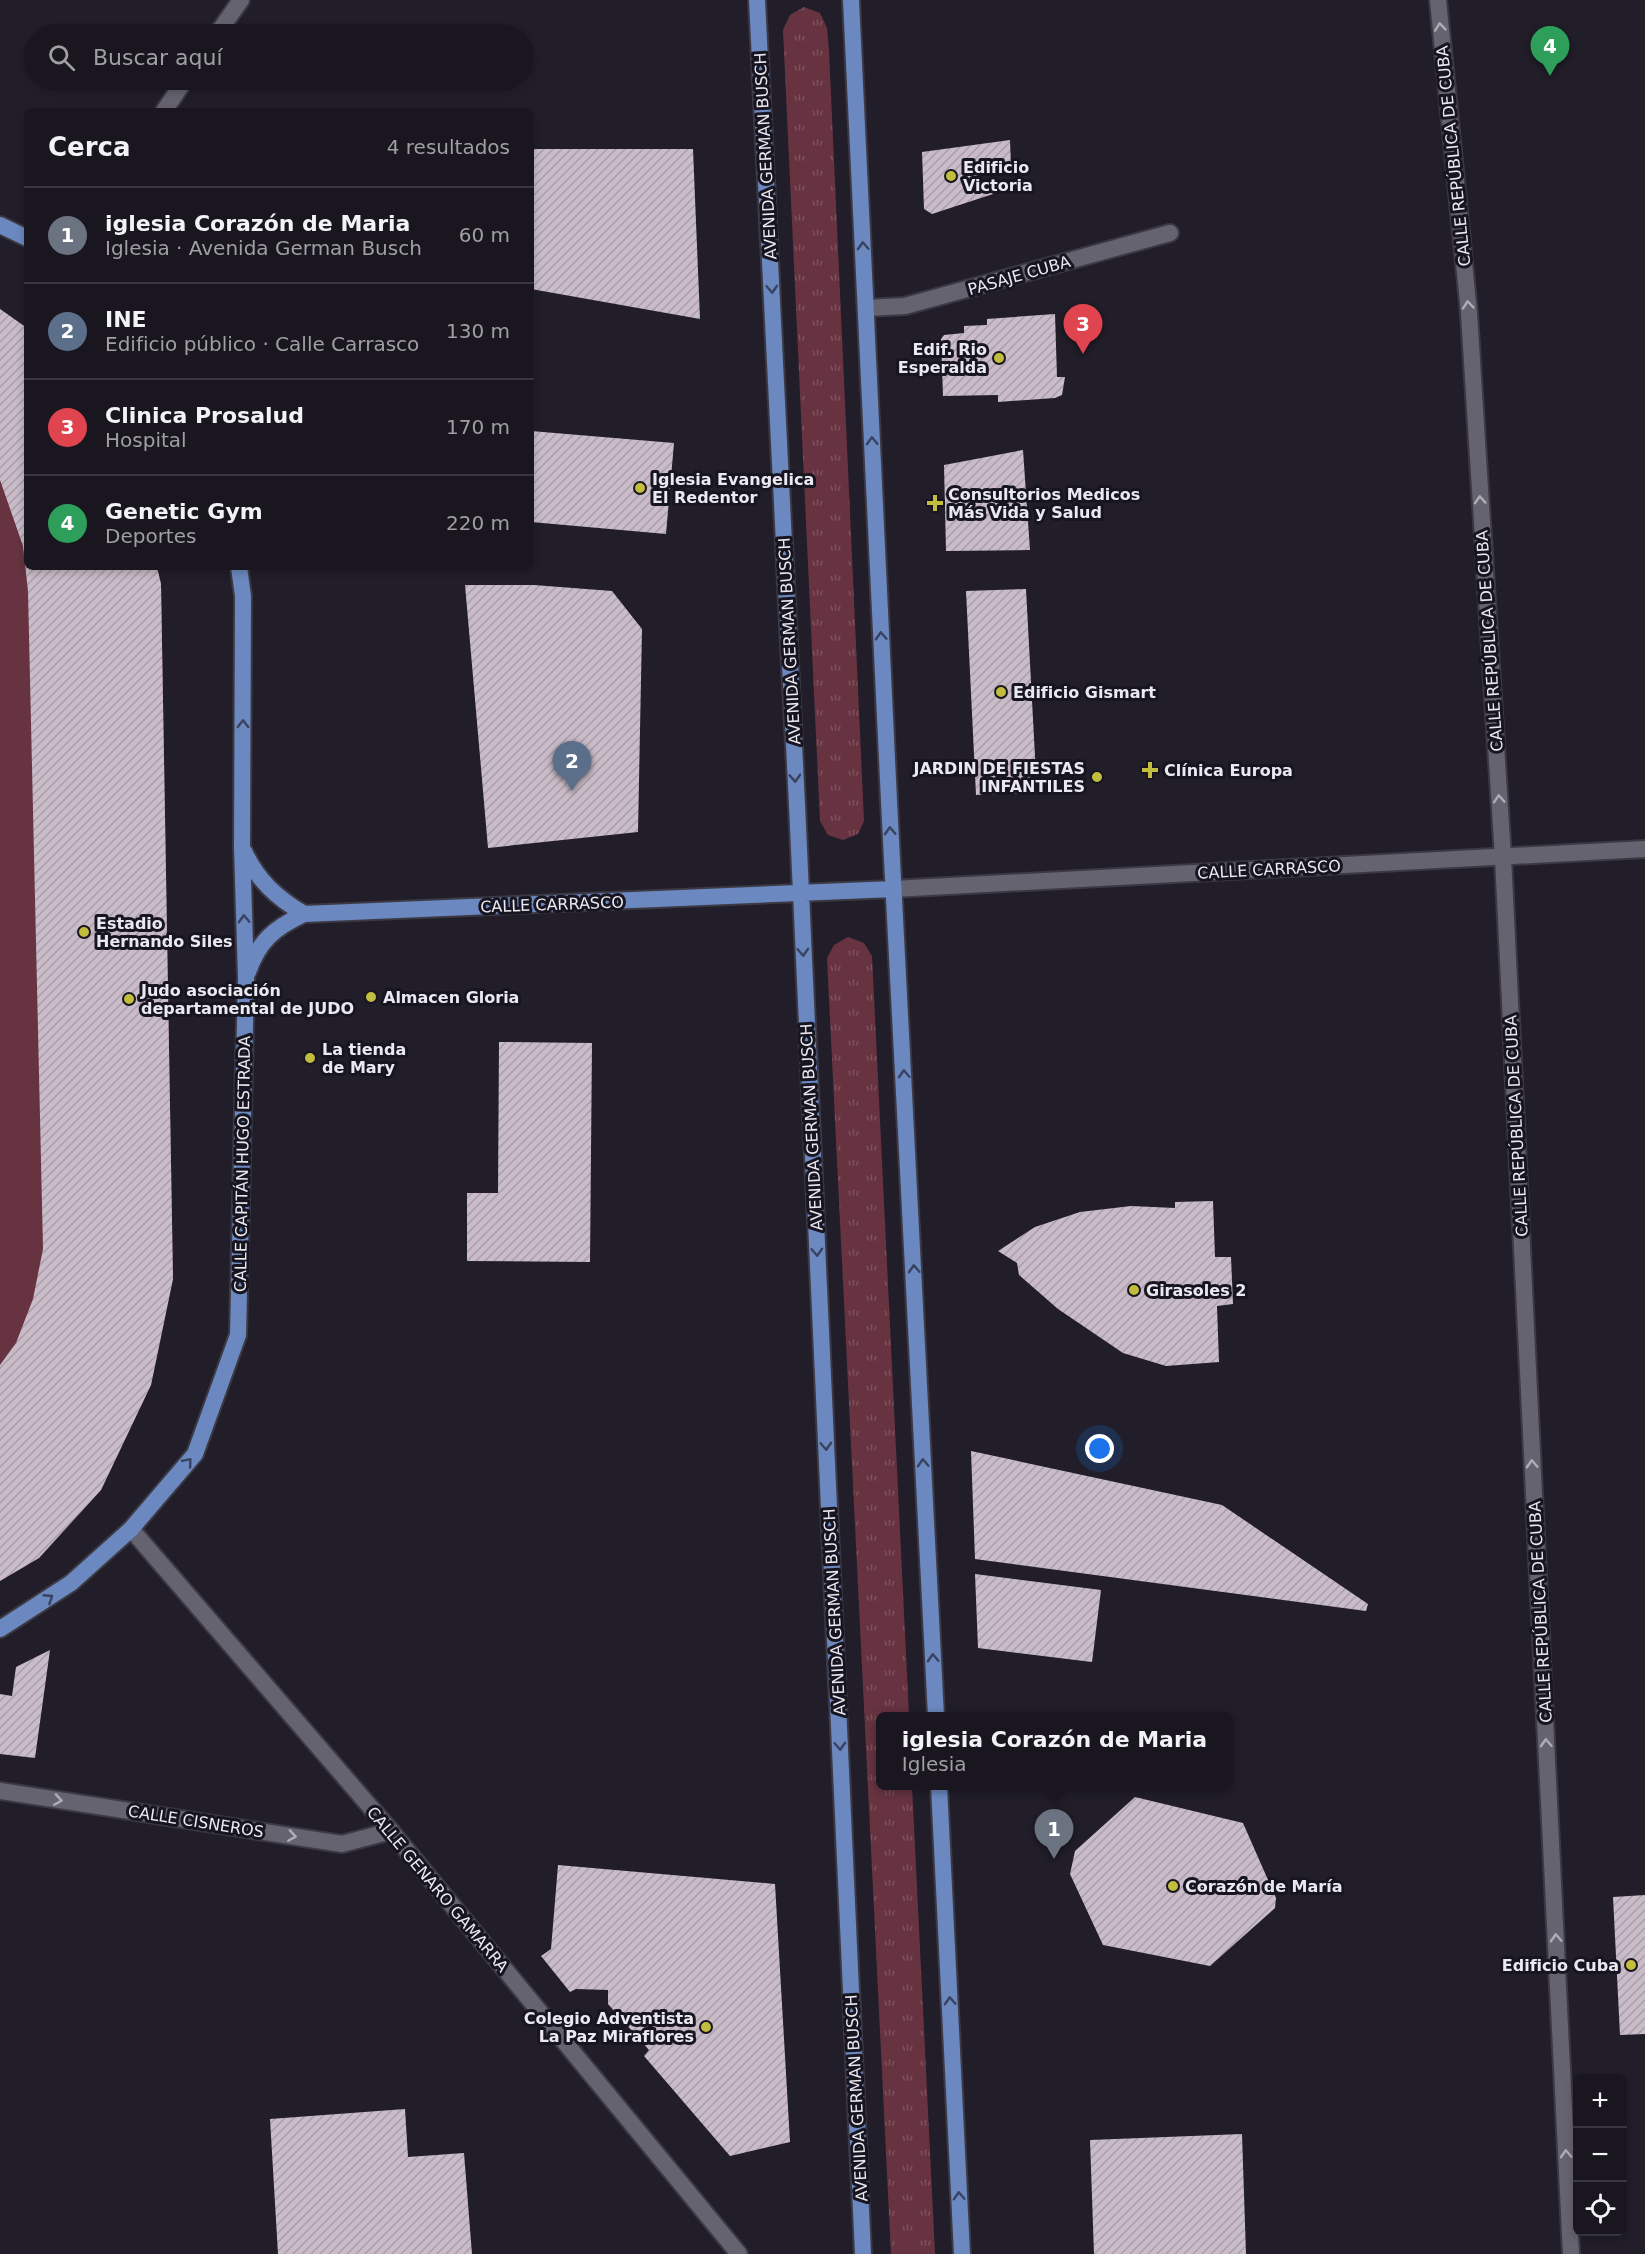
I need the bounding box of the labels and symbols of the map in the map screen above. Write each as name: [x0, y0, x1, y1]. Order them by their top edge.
one-way arrow: [1435, 23, 1447, 32]
pin: 4: [1530, 26, 1570, 76]
street label: CALLE REPÚBLICA DE CUBA: [1432, 45, 1475, 267]
street label: AVENIDA GERMAN BUSCH: [751, 52, 780, 260]
place label: Edificio Victoria: [963, 158, 1033, 195]
marker: Edificio Victoria: [944, 169, 958, 183]
one-way arrow: [857, 242, 870, 251]
street label: PASAJE CUBA: [966, 252, 1073, 299]
one-way arrow: [765, 285, 778, 294]
one-way arrow: [1462, 300, 1475, 310]
pin: 3: [1064, 304, 1102, 354]
place label: Edif. Rio Esperalda: [898, 340, 987, 377]
marker: Edif. Rio Esperalda: [992, 351, 1006, 365]
one-way arrow: [866, 437, 879, 446]
place label: Iglesia Evangelica El Redentor: [652, 470, 814, 507]
marker: Iglesia Evangelica El Redentor: [633, 481, 647, 495]
place label: Consultorios Medicos Más Vida y Salud: [948, 485, 1140, 522]
marker: Consultorios Medicos Más Vida y Salud: [926, 494, 944, 512]
one-way arrow: [1474, 495, 1487, 504]
street label: CALLE REPÚBLICA DE CUBA: [1472, 530, 1507, 752]
street label: AVENIDA GERMAN BUSCH: [775, 537, 804, 745]
one-way arrow: [874, 631, 887, 640]
place label: Edificio Gismart: [1013, 683, 1156, 702]
marker: Edificio Gismart: [994, 685, 1008, 699]
one-way arrow: [237, 720, 249, 729]
pin: 2: [552, 742, 592, 791]
place label: JARDIN DE FIESTAS INFANTILES: [912, 759, 1085, 796]
marker: Clínica Europa: [1141, 761, 1159, 779]
place label: Clínica Europa: [1164, 761, 1293, 780]
marker: JARDIN DE FIESTAS INFANTILES: [1090, 770, 1104, 784]
one-way arrow: [789, 773, 802, 782]
one-way arrow: [1493, 795, 1506, 804]
one-way arrow: [884, 826, 897, 835]
street label: CALLE CARRASCO: [1197, 856, 1341, 883]
street label: CALLE CARRASCO: [480, 892, 624, 917]
place label: Estadio Hernando Siles: [96, 914, 233, 951]
one-way arrow: [238, 915, 251, 924]
marker: Estadio Hernando Siles: [77, 925, 91, 939]
one-way arrow: [796, 947, 809, 956]
place label: Judo asociación departamental de JUDO: [140, 981, 354, 1018]
place label: Almacen Gloria: [383, 988, 519, 1007]
marker: Almacen Gloria: [364, 990, 378, 1004]
marker: Judo asociación departamental de JUDO: [122, 992, 136, 1006]
street label: CALLE REPÚBLICA DE CUBA: [1501, 1015, 1532, 1237]
street label: AVENIDA GERMAN BUSCH: [797, 1023, 826, 1231]
street label: CALLE CAPITÁN HUGO ESTRADA: [231, 1036, 254, 1292]
place label: La tienda de Mary: [322, 1040, 406, 1077]
marker: La tienda de Mary: [303, 1051, 317, 1065]
one-way arrow: [897, 1069, 910, 1078]
one-way arrow: [811, 1247, 824, 1256]
one-way arrow: [907, 1264, 920, 1273]
place label: Girasoles 2: [1146, 1281, 1246, 1300]
marker: Girasoles 2: [1127, 1283, 1141, 1297]
your location: [1085, 1434, 1114, 1463]
one-way arrow: [819, 1442, 832, 1451]
one-way arrow: [181, 1458, 192, 1469]
one-way arrow: [917, 1459, 930, 1468]
one-way arrow: [1526, 1460, 1539, 1469]
street label: CALLE REPÚBLICA DE CUBA: [1525, 1501, 1556, 1723]
street label: AVENIDA GERMAN BUSCH: [820, 1508, 849, 1716]
one-way arrow: [43, 1593, 53, 1605]
one-way arrow: [926, 1654, 939, 1663]
one-way arrow: [1540, 1739, 1553, 1748]
one-way arrow: [833, 1742, 846, 1751]
one-way arrow: [52, 1793, 62, 1806]
street label: CALLE CISNEROS: [127, 1801, 265, 1842]
street label: CALLE GENARO GAMARRA: [363, 1803, 512, 1976]
pin: 1: [1034, 1810, 1074, 1859]
one-way arrow: [287, 1830, 297, 1842]
place label: Corazón de María: [1185, 1877, 1342, 1896]
marker: Corazón de María: [1166, 1879, 1180, 1893]
one-way arrow: [1549, 1933, 1562, 1942]
place label: Edificio Cuba: [1502, 1956, 1619, 1975]
marker: Edificio Cuba: [1624, 1958, 1638, 1972]
street label: AVENIDA GERMAN BUSCH: [842, 1994, 871, 2202]
one-way arrow: [943, 1996, 956, 2005]
place label: Colegio Adventista La Paz Miraflores: [524, 2009, 694, 2046]
marker: Colegio Adventista La Paz Miraflores: [699, 2020, 713, 2034]
one-way arrow: [1560, 2149, 1573, 2158]
one-way arrow: [953, 2191, 966, 2200]

